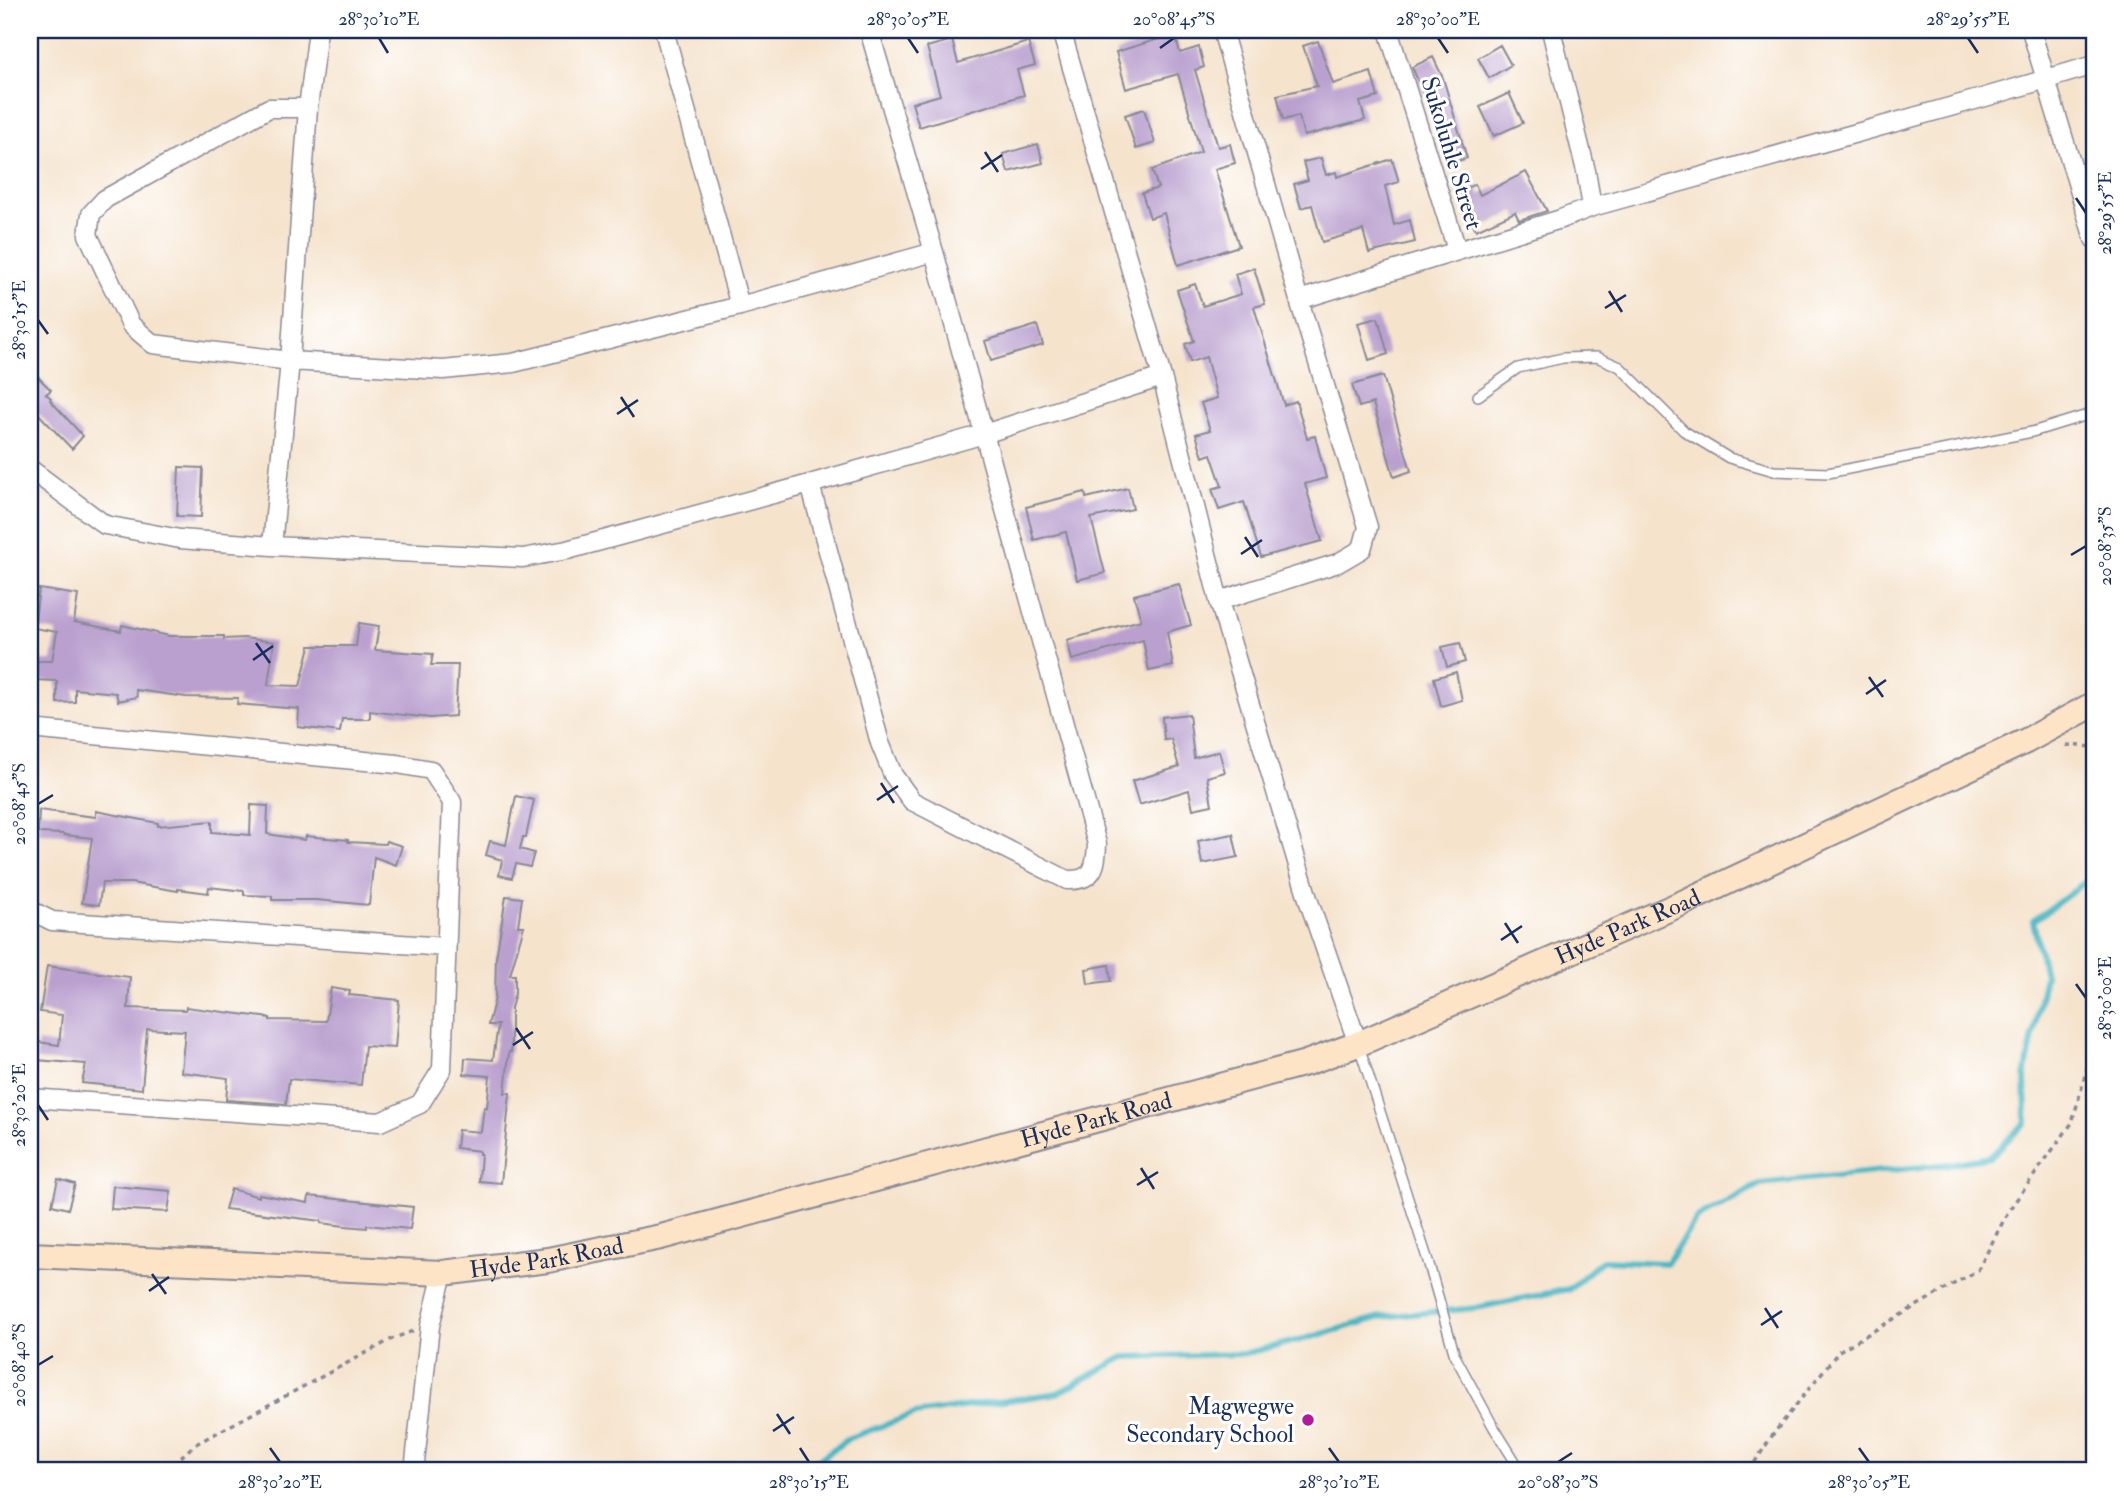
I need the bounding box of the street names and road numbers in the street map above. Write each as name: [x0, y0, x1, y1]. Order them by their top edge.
street label: Sukoluhle Street: [1414, 73, 1490, 234]
street label: Hyde Park Road: [1550, 882, 1706, 972]
street label: Hyde Park Road: [1017, 1085, 1175, 1155]
street label: Hyde Park Road: [468, 1230, 626, 1286]

